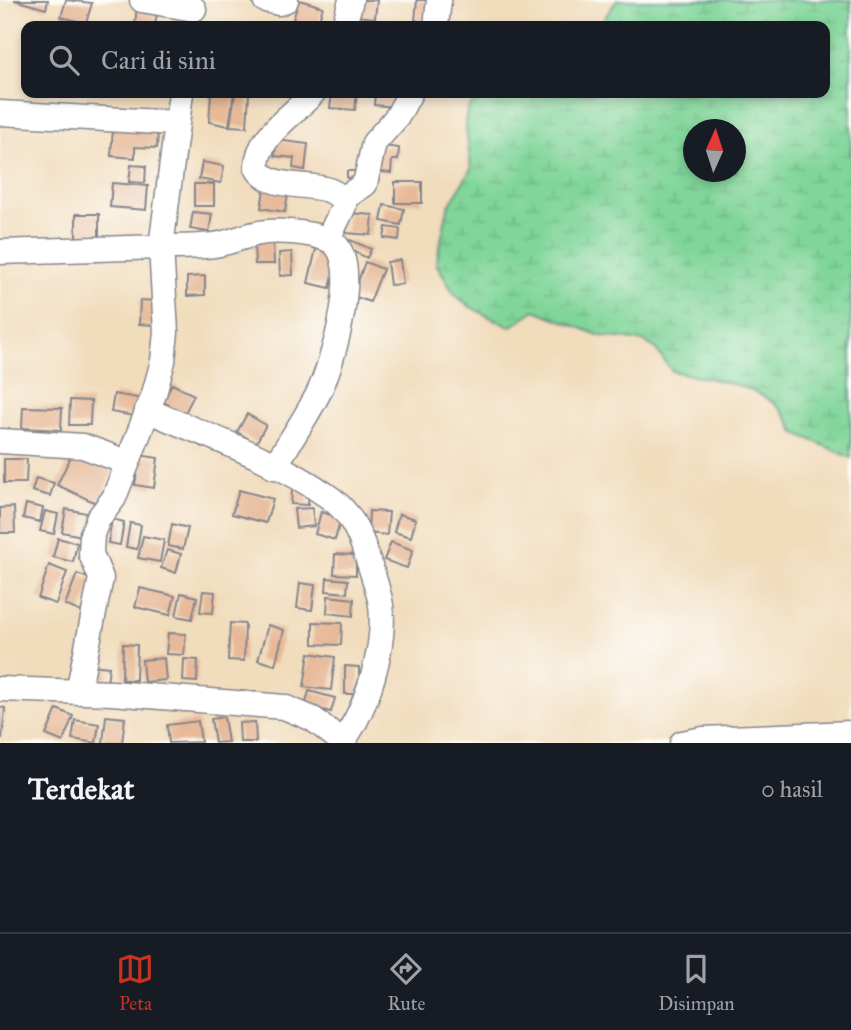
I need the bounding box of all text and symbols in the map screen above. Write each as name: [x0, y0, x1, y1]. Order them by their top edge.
search box: [21, 21, 830, 98]
icon: search: [45, 41, 83, 79]
text: Cari di sini: [101, 44, 216, 76]
north arrow: [683, 119, 746, 182]
text: Terdekat: [28, 771, 134, 807]
text: 0 hasil: [761, 775, 823, 803]
tab: Peta: [116, 950, 154, 1015]
tab: Rute: [387, 950, 425, 1015]
tab: Disimpan: [658, 950, 735, 1015]

